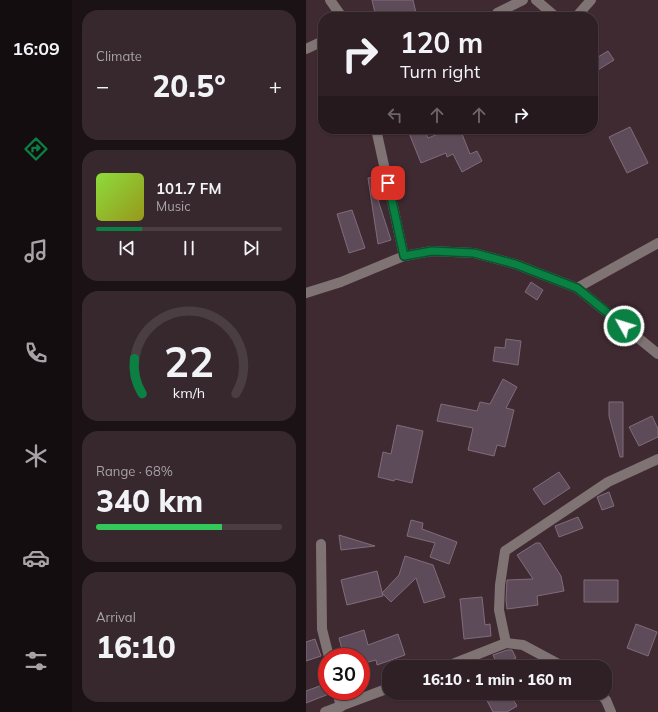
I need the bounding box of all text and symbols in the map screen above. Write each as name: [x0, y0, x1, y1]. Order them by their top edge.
text: 120 m: [400, 25, 483, 60]
icon: right: [334, 28, 386, 80]
text: 16:09: [12, 37, 60, 60]
text: Climate: [96, 48, 142, 64]
text: Turn right: [400, 60, 480, 83]
text: 20.5°: [152, 67, 226, 105]
text: −: [96, 72, 109, 100]
text: +: [269, 72, 282, 100]
icon: left: [384, 104, 406, 126]
icon: ahead: [426, 104, 448, 126]
icon: ahead: [468, 104, 490, 126]
icon: right: [510, 104, 532, 126]
icon: directions: [22, 135, 50, 163]
pin: [371, 166, 405, 200]
icon: arrive: [377, 172, 399, 194]
text: 101.7 FM: [156, 179, 221, 198]
text: Music: [156, 198, 191, 214]
icon: music: [22, 237, 50, 265]
icon: previous: [116, 237, 138, 259]
icon: pause: [178, 237, 200, 259]
icon: next: [240, 237, 262, 259]
position arrow: [603, 305, 645, 347]
text: 22: [164, 335, 214, 387]
icon: phone: [22, 339, 50, 367]
text: km/h: [173, 384, 205, 402]
icon: climate: [22, 442, 50, 470]
text: Range · 68%: [96, 463, 173, 479]
text: 340 km: [96, 482, 203, 520]
icon: car: [22, 544, 50, 572]
text: Arrival: [96, 609, 136, 625]
text: 16:10: [96, 628, 176, 666]
icon: filters: [22, 647, 50, 675]
speed limit sign: 30: [318, 648, 370, 700]
text: 16:10 · 1 min · 160 m: [422, 670, 572, 689]

